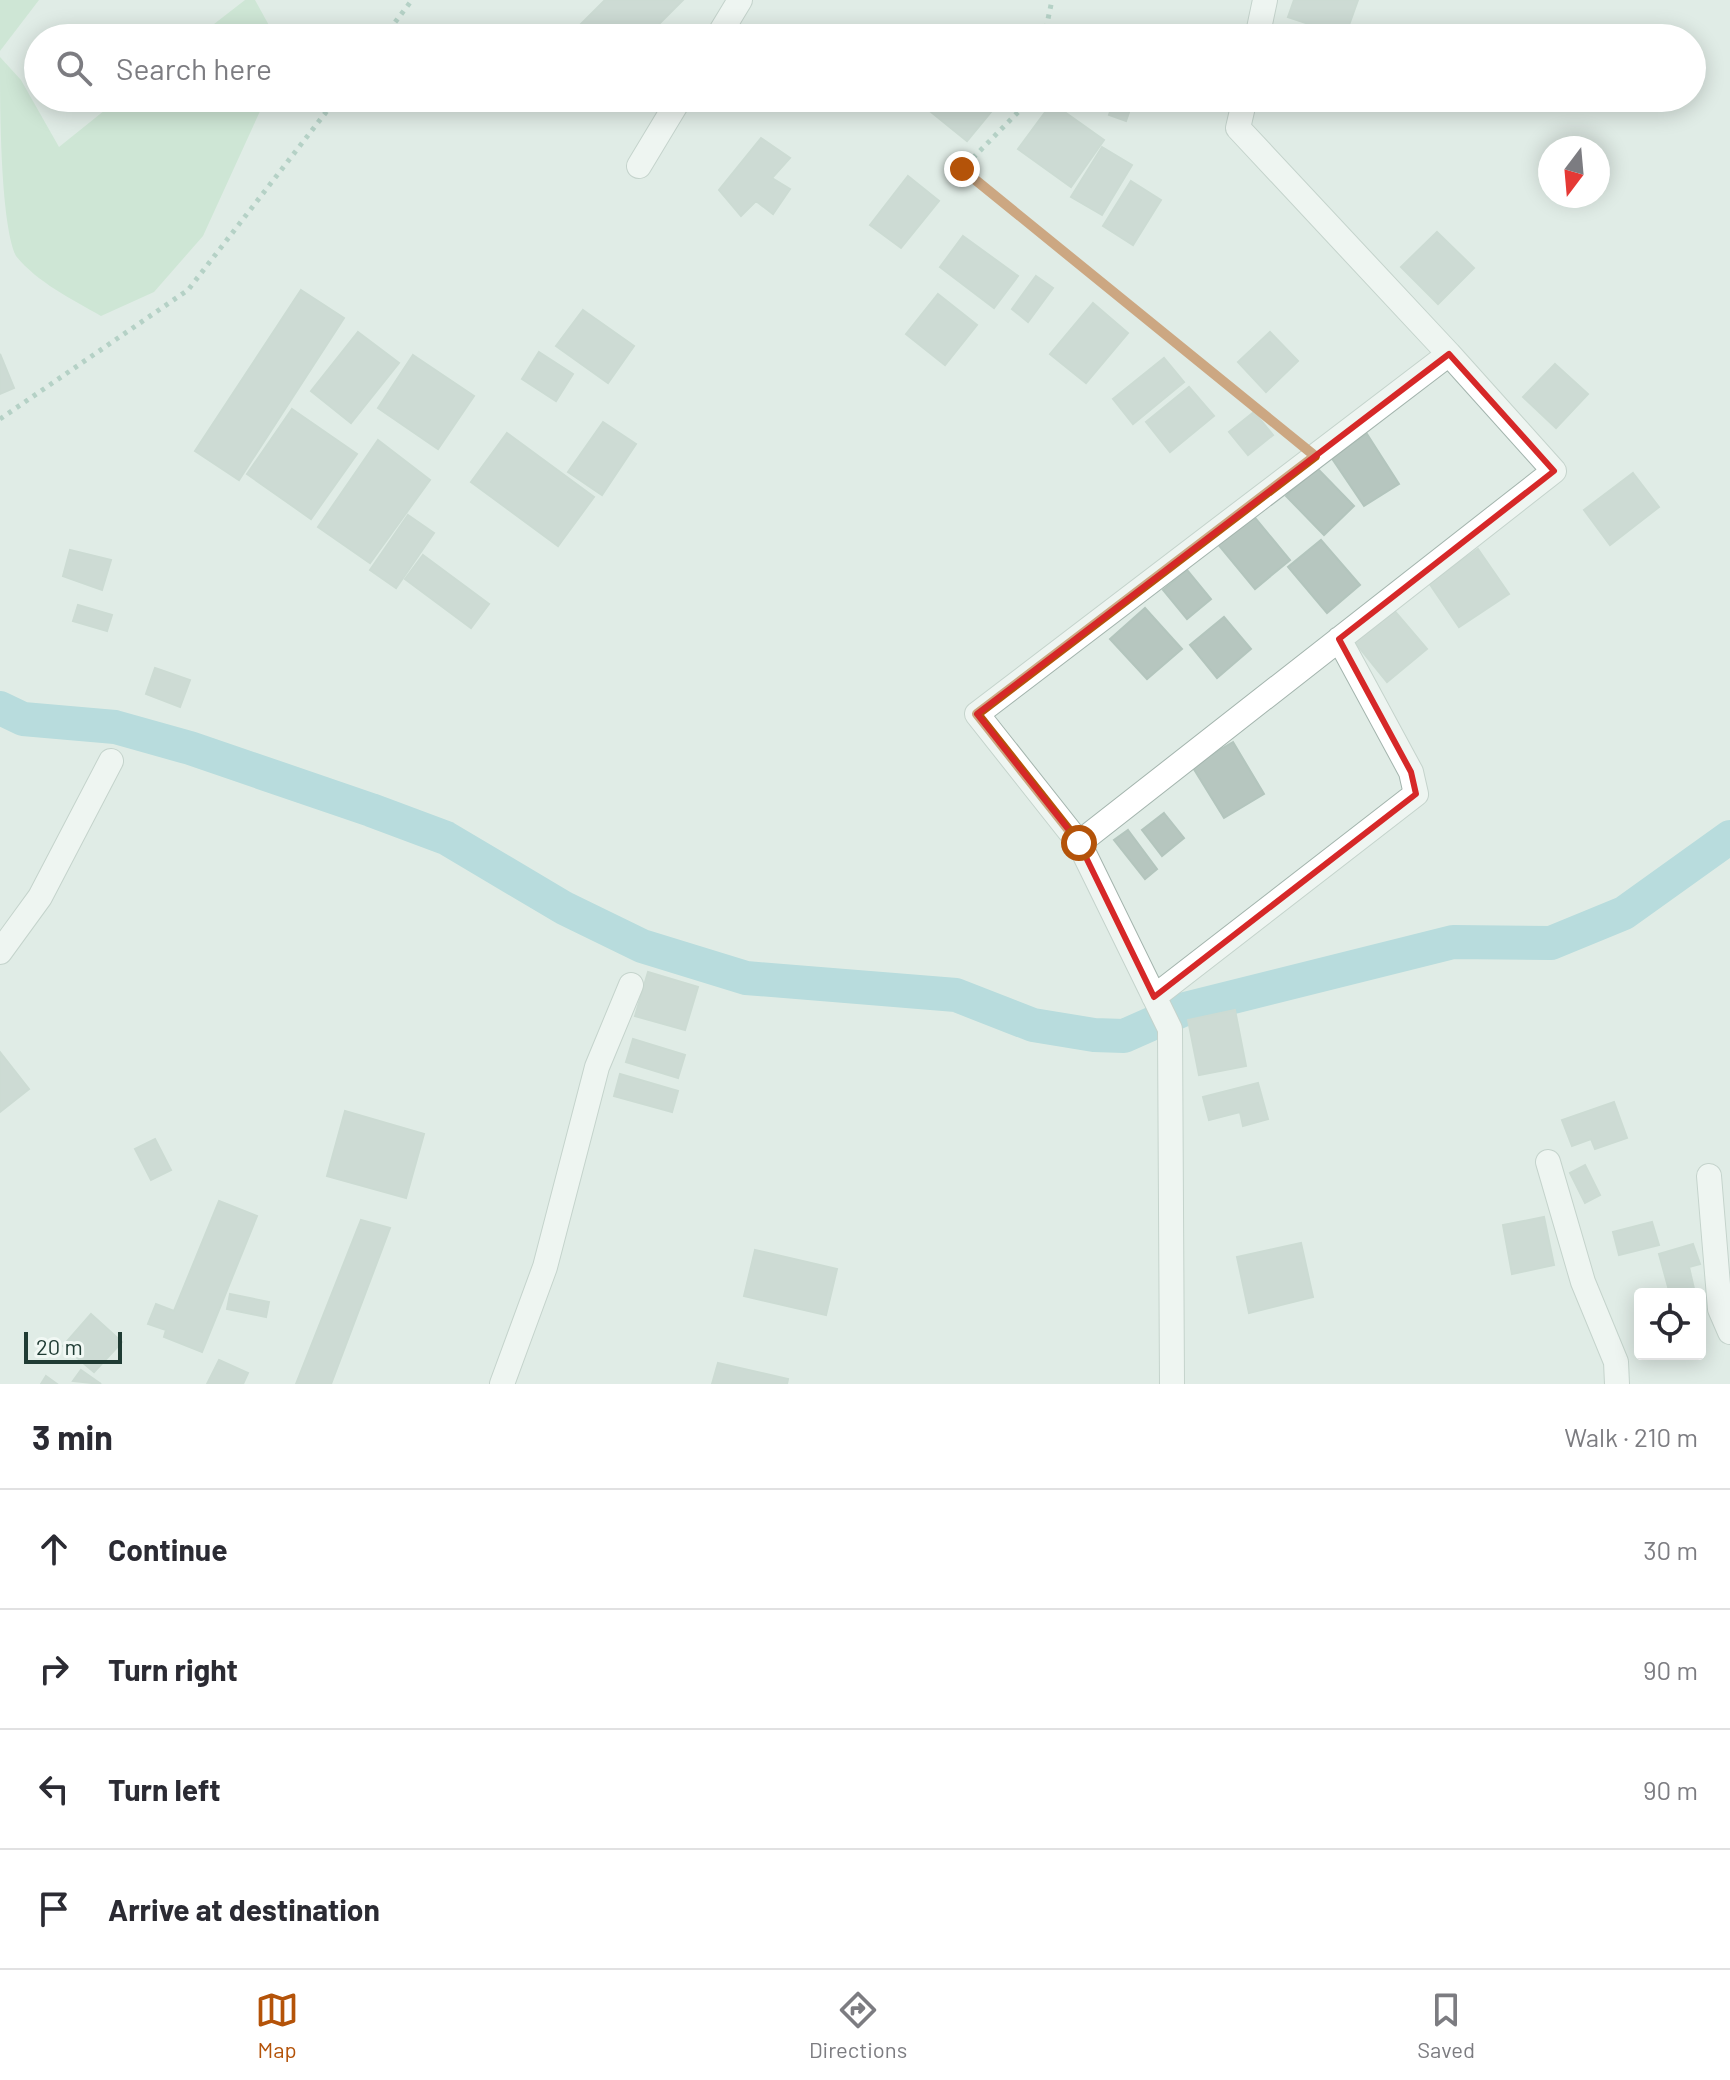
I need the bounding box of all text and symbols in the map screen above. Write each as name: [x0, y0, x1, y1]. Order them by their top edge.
search box: [24, 24, 1706, 112]
icon: search: [52, 46, 96, 90]
text: Search here: [116, 50, 272, 86]
north arrow: [1538, 136, 1610, 208]
route end: [944, 151, 980, 187]
route start: [1061, 825, 1097, 861]
map controls: [1634, 1288, 1706, 1360]
button: locate: [1634, 1288, 1706, 1360]
scale bar: [24, 1328, 122, 1364]
text: 20 m: [36, 1333, 83, 1359]
text: 3 min: [32, 1416, 113, 1457]
text: Walk · 210 m: [1564, 1421, 1698, 1452]
icon: ahead: [32, 1527, 76, 1571]
text: Continue: [108, 1531, 228, 1567]
text: 30 m: [1643, 1534, 1698, 1565]
icon: right: [32, 1647, 76, 1691]
text: Turn right: [108, 1651, 238, 1687]
text: 90 m: [1643, 1654, 1698, 1685]
icon: left: [32, 1767, 76, 1811]
text: Turn left: [108, 1771, 221, 1807]
text: 90 m: [1643, 1774, 1698, 1805]
icon: arrive: [32, 1887, 76, 1931]
text: Arrive at destination: [108, 1891, 380, 1927]
tab: Map: [255, 1988, 299, 2062]
tab: Directions: [809, 1988, 907, 2062]
tab: Saved: [1417, 1988, 1475, 2062]

